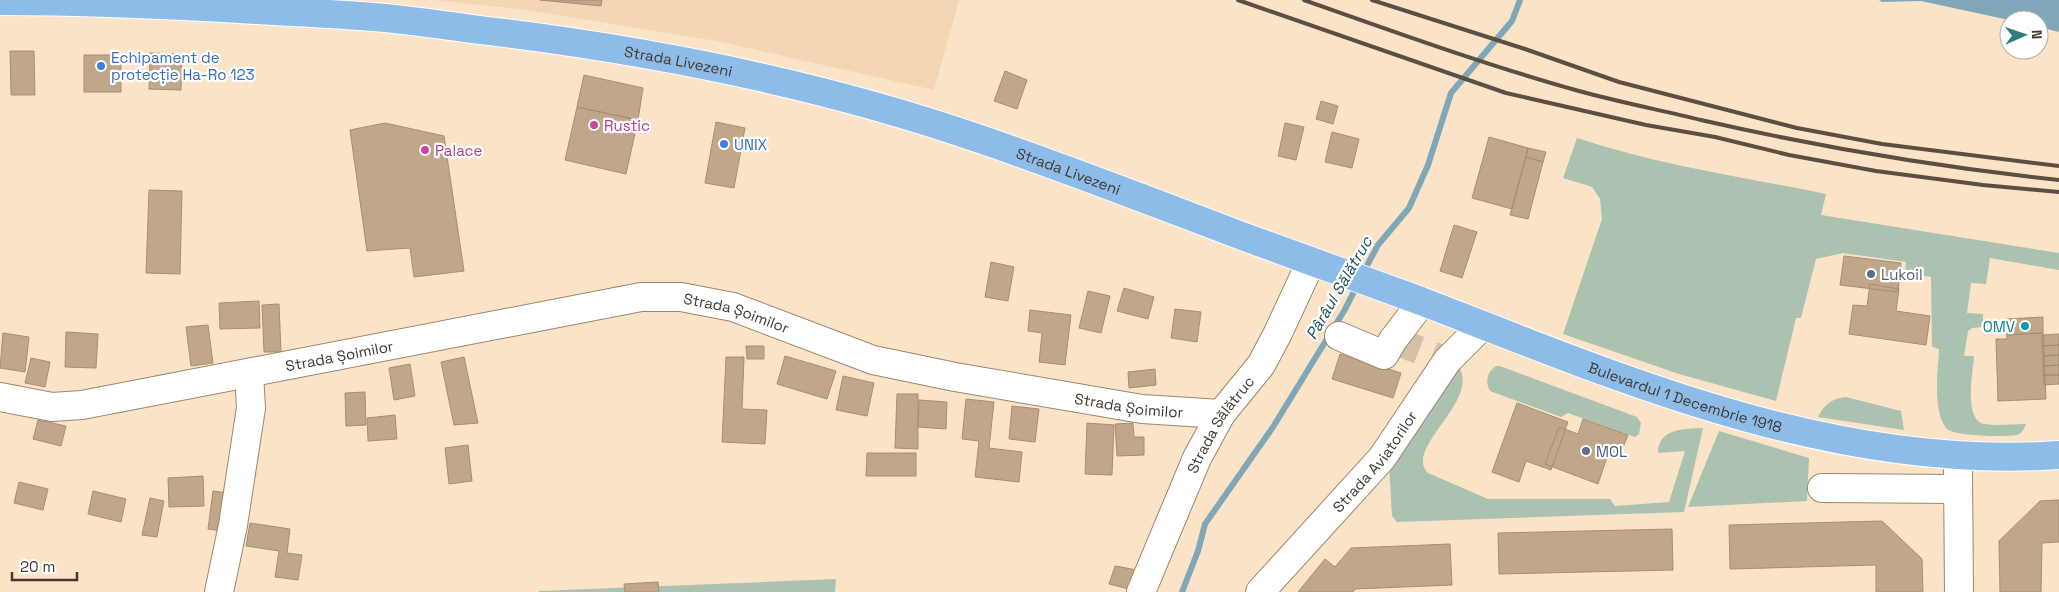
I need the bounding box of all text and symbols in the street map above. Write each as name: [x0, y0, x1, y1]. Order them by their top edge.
north arrow: [1999, 10, 2049, 60]
text: N: [2028, 30, 2046, 40]
street label: Strada Livezeni: [623, 41, 734, 80]
place label: Echipament de protecție Ha-Ro 123: [111, 48, 255, 84]
marker: Echipament de protecție Ha-Ro 123: [95, 60, 107, 72]
place label: Rustic: [604, 116, 650, 135]
marker: Rustic: [588, 119, 600, 131]
place label: UNIX: [734, 135, 768, 154]
marker: UNIX: [718, 138, 730, 150]
place label: Palace: [435, 141, 483, 160]
street label: Strada Livezeni: [1014, 143, 1123, 199]
marker: Palace: [419, 144, 431, 156]
water label: Pârâul Sălătruc: [1301, 231, 1378, 343]
place label: Lukoil: [1881, 265, 1923, 284]
marker: Lukoil: [1865, 268, 1877, 280]
street label: Strada Șoimilor: [682, 288, 792, 337]
place label: OMV: [1983, 317, 2015, 336]
marker: OMV: [2019, 320, 2031, 332]
street label: Strada Șoimilor: [284, 336, 395, 375]
street label: Bulevardul 1 Decembrie 1918: [1586, 357, 1784, 436]
street label: Strada Sălătruc: [1182, 372, 1258, 476]
street label: Strada Șoimilor: [1073, 388, 1184, 421]
street label: Strada Aviatorilor: [1328, 407, 1421, 516]
place label: MOL: [1596, 442, 1627, 461]
marker: MOL: [1580, 445, 1592, 457]
scale bar: [12, 550, 78, 582]
text: 20 m: [20, 557, 55, 576]

